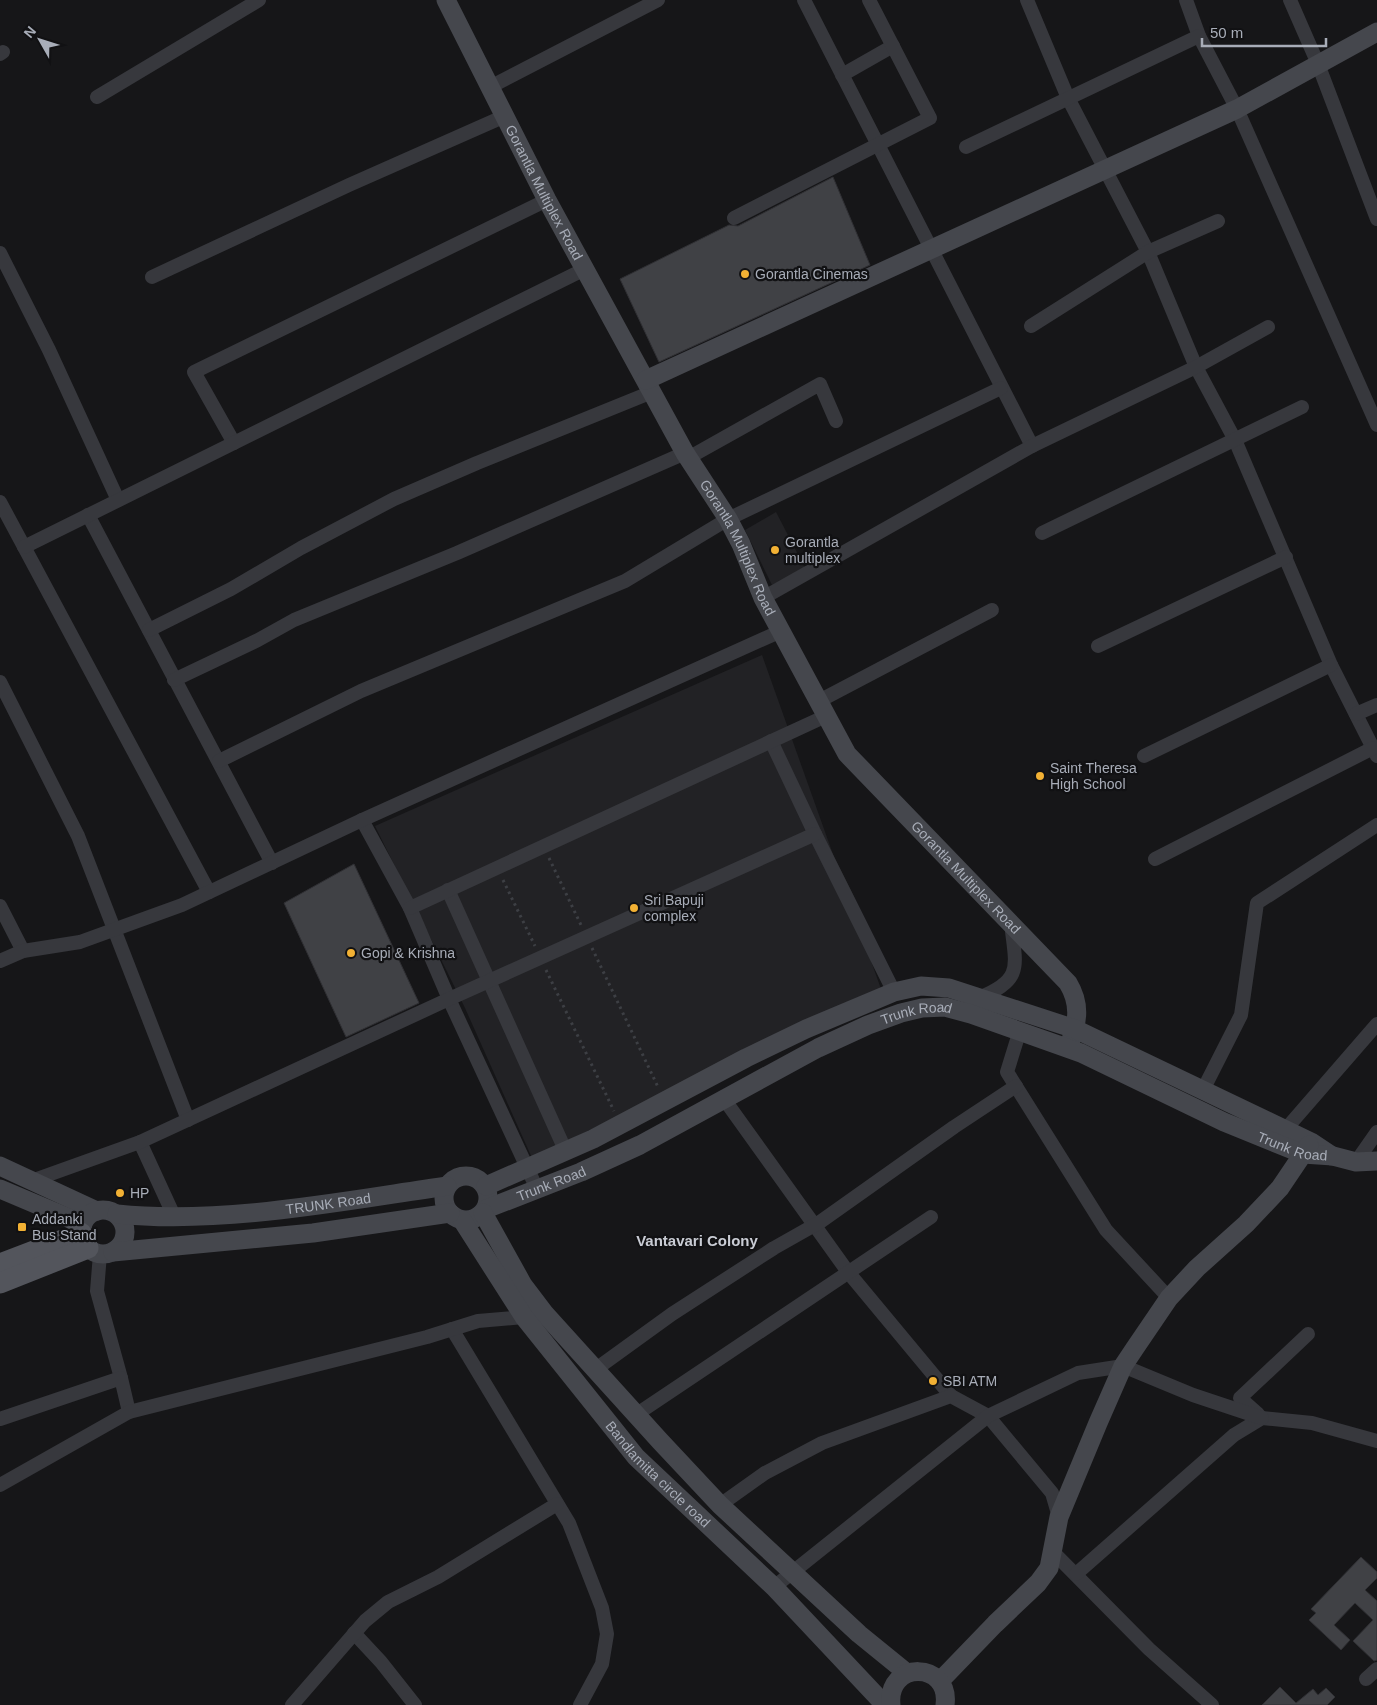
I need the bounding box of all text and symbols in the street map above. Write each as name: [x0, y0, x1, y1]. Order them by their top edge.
north arrow: [15, 15, 65, 65]
scale bar: [1202, 15, 1326, 47]
text: N: [20, 23, 39, 41]
text: 50 m: [1210, 24, 1243, 41]
street label: Gorantla Multiplex Road: [502, 122, 586, 263]
place label: Gorantla Cinemas: [755, 266, 868, 282]
marker: Gorantla Cinemas: [739, 268, 751, 280]
street label: Gorantla Multiplex Road: [697, 477, 779, 618]
place label: Gorantla multiplex: [785, 534, 840, 566]
marker: Gorantla multiplex: [769, 544, 781, 556]
place label: Saint Theresa High School: [1050, 760, 1137, 792]
marker: Saint Theresa High School: [1034, 770, 1046, 782]
street label: Gorantla Multiplex Road: [908, 818, 1024, 937]
place label: Sri Bapuji complex: [644, 892, 704, 924]
marker: Sri Bapuji complex: [628, 902, 640, 914]
place label: Gopi & Krishna: [361, 945, 455, 961]
marker: Gopi & Krishna: [345, 947, 357, 959]
street label: Trunk Road: [878, 999, 954, 1028]
street label: Trunk Road: [1255, 1128, 1328, 1164]
street label: Trunk Road: [514, 1163, 588, 1204]
place label: HP: [130, 1185, 149, 1201]
marker: HP: [114, 1187, 126, 1199]
street label: TRUNK Road: [285, 1190, 372, 1217]
place label: Addanki Bus Stand: [32, 1211, 97, 1243]
marker: Addanki Bus Stand: [16, 1221, 28, 1233]
district label: Vantavari Colony: [636, 1232, 759, 1249]
place label: SBI ATM: [943, 1373, 997, 1389]
marker: SBI ATM: [927, 1375, 939, 1387]
street label: Bandlamitta circle road: [602, 1418, 713, 1531]

